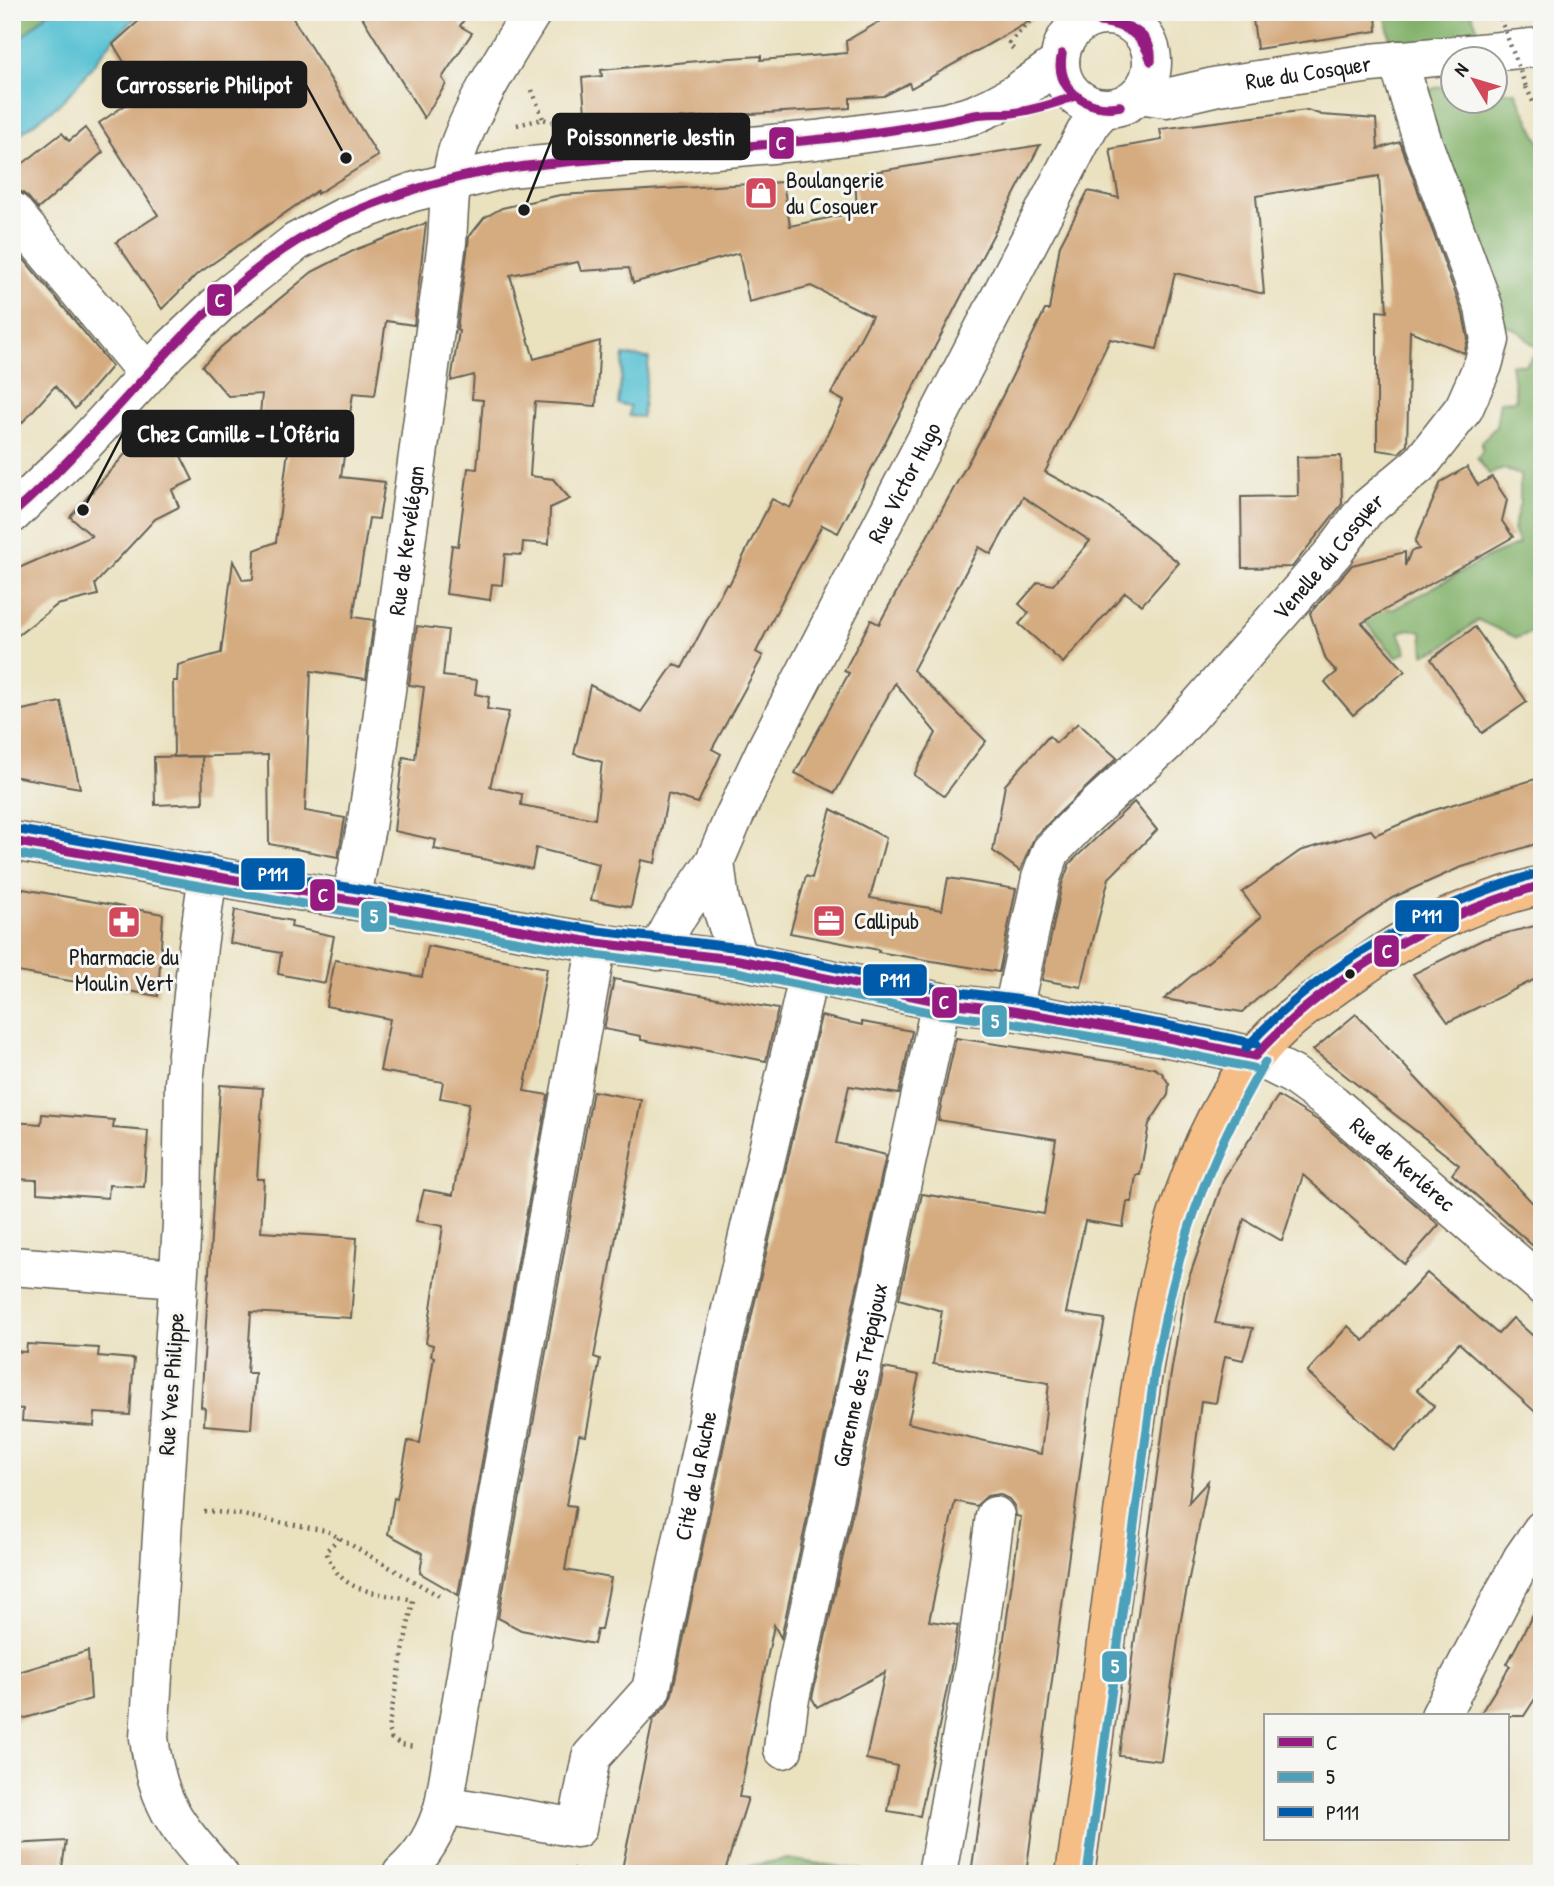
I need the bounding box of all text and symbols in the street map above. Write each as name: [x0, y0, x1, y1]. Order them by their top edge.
north arrow: [1438, 46, 1508, 116]
street label: Rue du Cosquer: [1244, 47, 1373, 97]
text: N: [1447, 58, 1474, 82]
callout: Carrosserie Philipot: [103, 62, 306, 107]
text: Carrosserie Philipot: [116, 68, 292, 101]
callout: Poissonnerie Jestin: [553, 114, 749, 159]
text: Poissonnerie Jestin: [567, 120, 735, 152]
line badge: C: [768, 126, 795, 160]
text: C: [776, 130, 786, 156]
place label: Boulangerie du Cosquer: [786, 164, 884, 221]
shop icon: Boulangerie du Cosquer: [742, 174, 780, 212]
line badge: C: [206, 283, 233, 317]
text: C: [215, 287, 225, 313]
callout: Chez Camille - L'Oféria: [123, 411, 353, 456]
street label: Rue Victor Hugo: [860, 416, 948, 548]
text: Chez Camille - L'Oféria: [137, 417, 340, 449]
street label: Rue de Kervélégan: [380, 463, 431, 617]
street label: Venelle du Cosquer: [1265, 485, 1390, 626]
line badge: P111: [240, 857, 306, 891]
text: P111: [258, 861, 288, 887]
line badge: C: [309, 878, 336, 912]
text: C: [318, 882, 328, 908]
line badge: P111: [1394, 899, 1460, 933]
line badge: 5: [360, 900, 388, 933]
office icon: Callipub: [810, 902, 848, 940]
pharmacy icon: Pharmacie du Moulin Vert: [105, 903, 143, 941]
text: 5: [370, 903, 379, 929]
text: P111: [1412, 903, 1442, 929]
place label: Callipub: [854, 905, 919, 936]
line badge: C: [1373, 934, 1400, 968]
text: C: [1382, 938, 1392, 964]
place label: Pharmacie du Moulin Vert: [69, 941, 179, 998]
line badge: P111: [862, 963, 928, 997]
text: P111: [880, 967, 910, 993]
unlabelled marker: [1343, 967, 1357, 981]
line badge: C: [931, 986, 958, 1019]
text: C: [939, 989, 949, 1015]
line badge: 5: [981, 1004, 1008, 1038]
text: 5: [991, 1008, 1000, 1034]
street label: Rue de Kerlérec: [1344, 1110, 1462, 1218]
street label: Garenne des Trépajoux: [825, 1280, 895, 1470]
street label: Rue Yves Philippe: [150, 1312, 191, 1456]
street label: Cité de la Ruche: [667, 1408, 724, 1543]
line badge: 5: [1101, 1650, 1128, 1683]
text: 5: [1111, 1653, 1120, 1679]
legend: [1264, 1714, 1508, 1840]
text: C: [1326, 1728, 1338, 1757]
text: 5: [1326, 1762, 1335, 1791]
text: P111: [1326, 1798, 1359, 1827]

